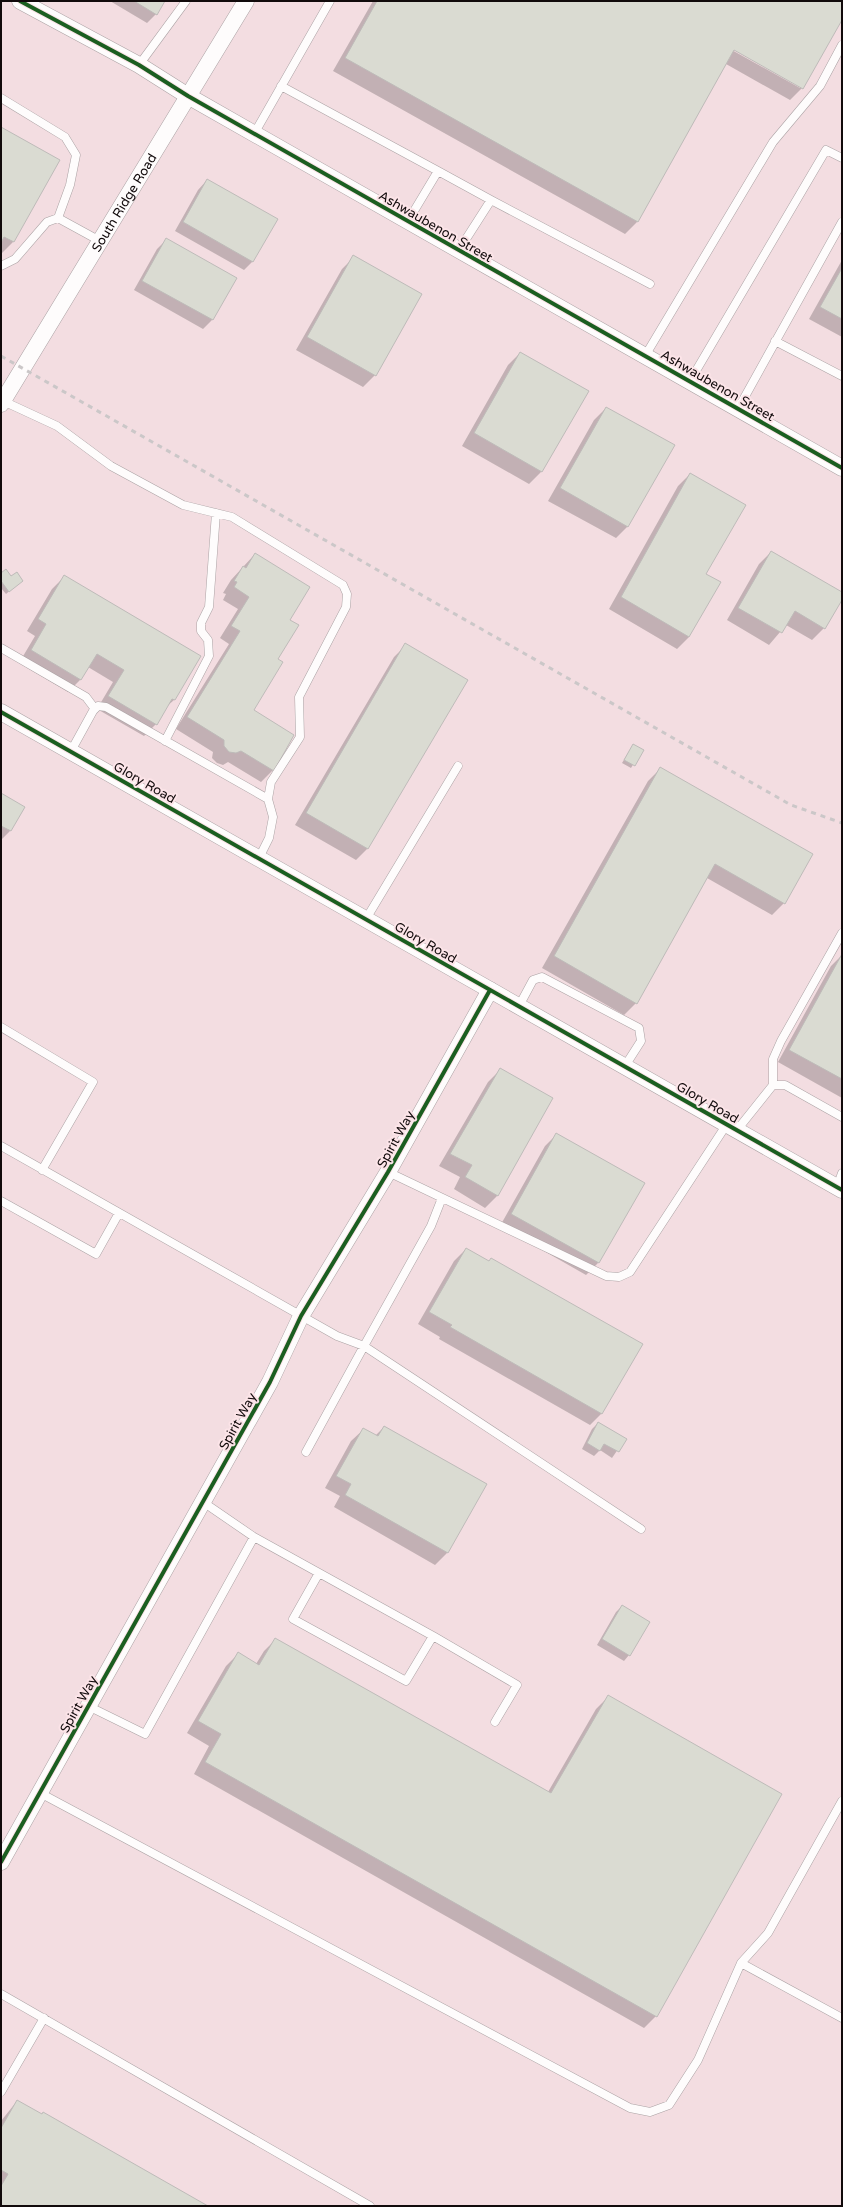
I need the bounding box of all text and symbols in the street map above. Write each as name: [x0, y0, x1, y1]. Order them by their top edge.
street label: South Ridge Road: [88, 151, 161, 255]
street label: Ashwaubenon Street: [376, 188, 495, 266]
street label: Ashwaubenon Street: [658, 347, 777, 425]
street label: Glory Road: [111, 759, 178, 807]
street label: Glory Road: [392, 919, 459, 967]
street label: Glory Road: [674, 1079, 741, 1127]
street label: Spirit Way: [374, 1108, 418, 1171]
street label: Spirit Way: [216, 1390, 260, 1453]
street label: Spirit Way: [57, 1673, 101, 1736]

